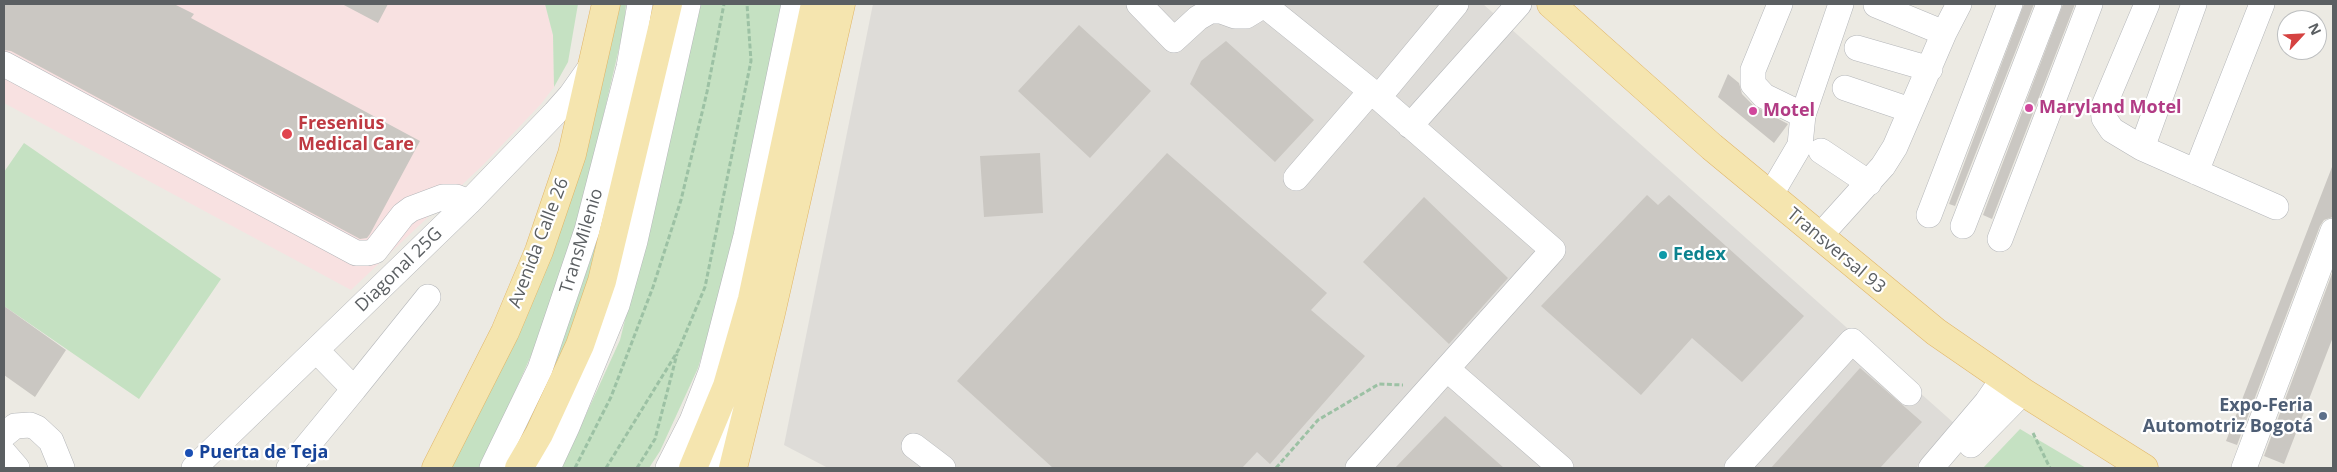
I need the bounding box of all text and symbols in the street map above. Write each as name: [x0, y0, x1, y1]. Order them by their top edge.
north arrow: [2277, 10, 2327, 60]
text: N: [2304, 20, 2326, 38]
place label: Maryland Motel: [2039, 97, 2182, 119]
place label: Motel: [1763, 100, 1815, 122]
marker: Maryland Motel: [2023, 102, 2035, 114]
marker: Motel: [1747, 105, 1759, 117]
place label: Fresenius Medical Care: [298, 113, 414, 156]
marker: Fresenius Medical Care: [280, 127, 294, 141]
street label: Avenida Calle 26: [504, 175, 574, 311]
street label: TransMilenio: [556, 186, 608, 296]
street label: Transversal 93: [1782, 204, 1890, 298]
street label: Diagonal 25G: [351, 223, 447, 317]
place label: Fedex: [1673, 244, 1726, 266]
marker: Fedex: [1657, 249, 1669, 261]
place label: Expo-Feria Automotriz Bogotá: [2143, 395, 2313, 438]
marker: Expo-Feria Automotriz Bogotá: [2317, 410, 2329, 422]
place label: Puerta de Teja: [199, 442, 328, 464]
marker: Puerta de Teja: [183, 447, 195, 459]

